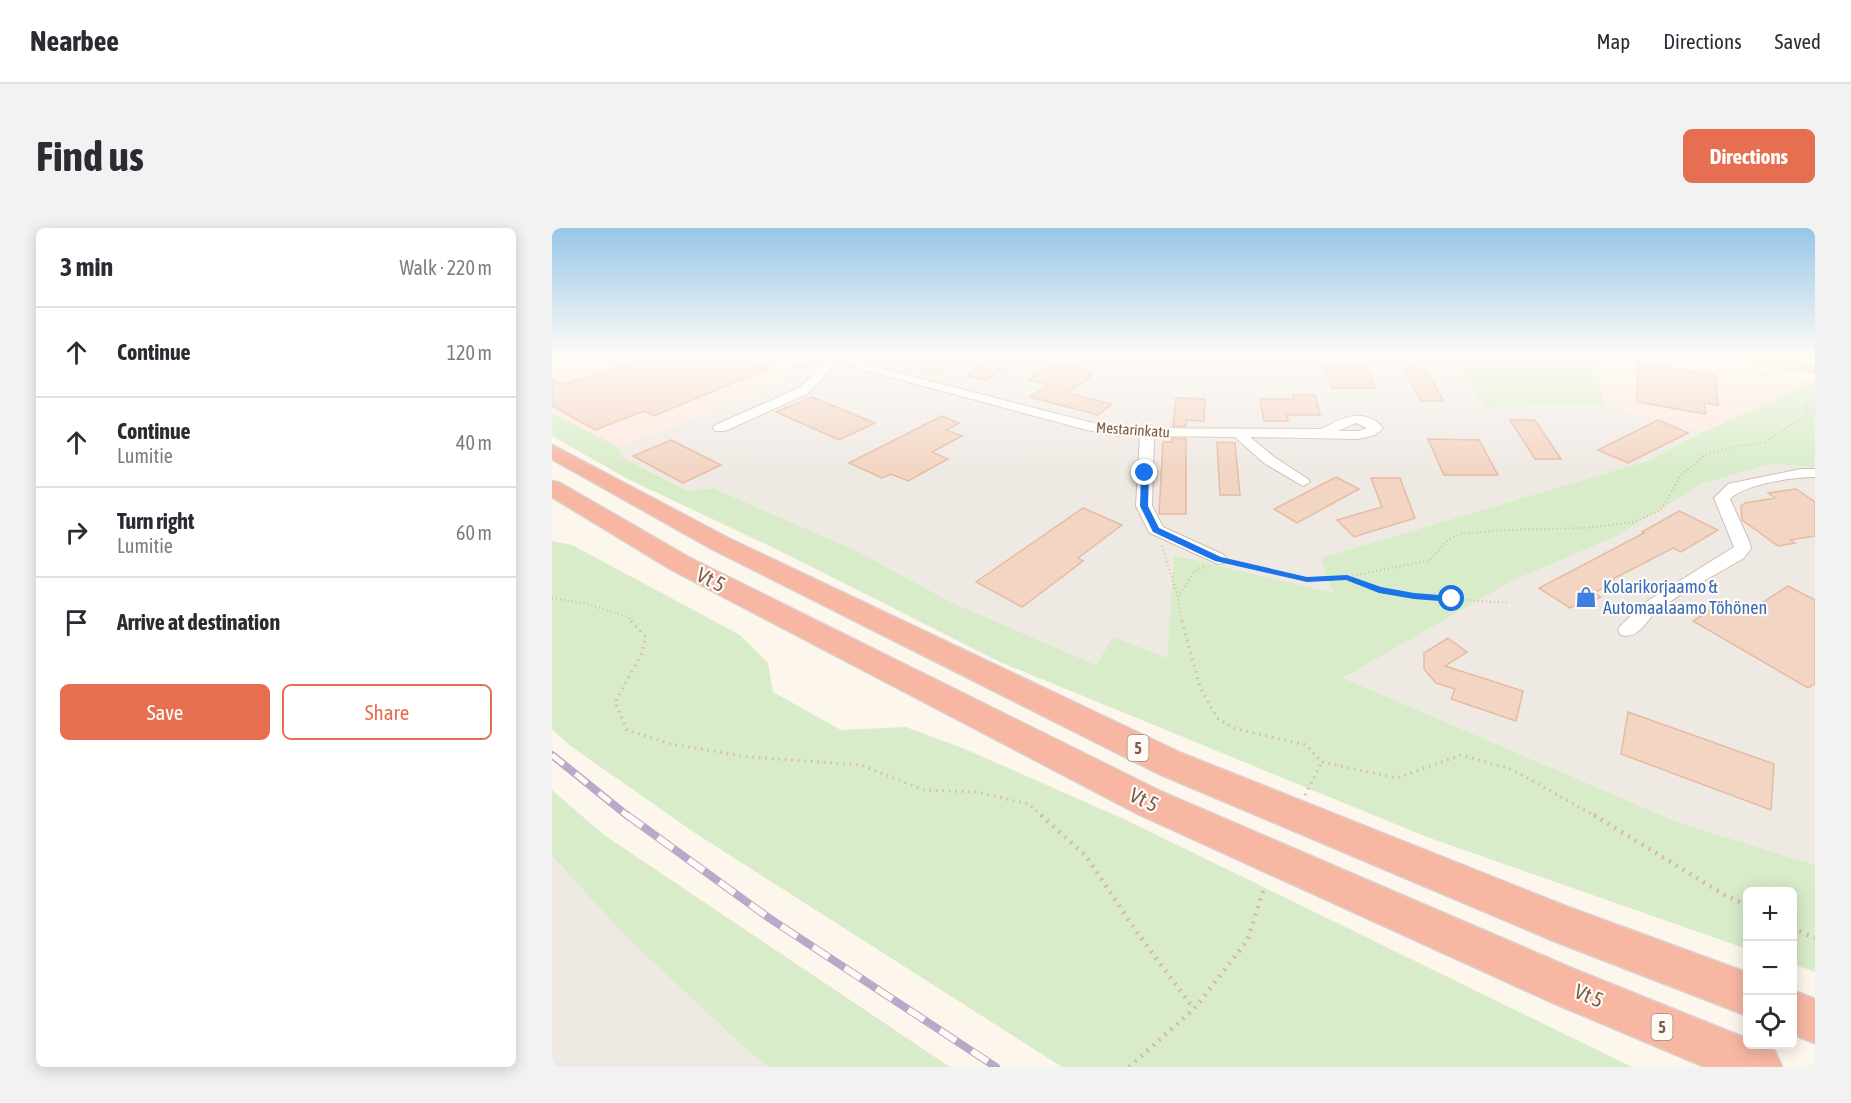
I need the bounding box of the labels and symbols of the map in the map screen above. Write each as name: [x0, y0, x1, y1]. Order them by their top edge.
street label: Mestarinkatu: [1096, 418, 1170, 441]
route end: [1131, 459, 1157, 485]
street label: Vt 5: [693, 562, 730, 596]
place label: Kolarikorjaamo & Automaalaamo Töhönen: [1603, 576, 1767, 618]
route start: [1438, 585, 1464, 611]
shop icon: Kolarikorjaamo & Automaalaamo Töhönen: [1574, 585, 1598, 609]
road number: 5: [1128, 735, 1148, 761]
street label: Vt 5: [1126, 782, 1163, 816]
street label: Vt 5: [1571, 978, 1607, 1012]
road number: 5: [1652, 1014, 1672, 1040]

